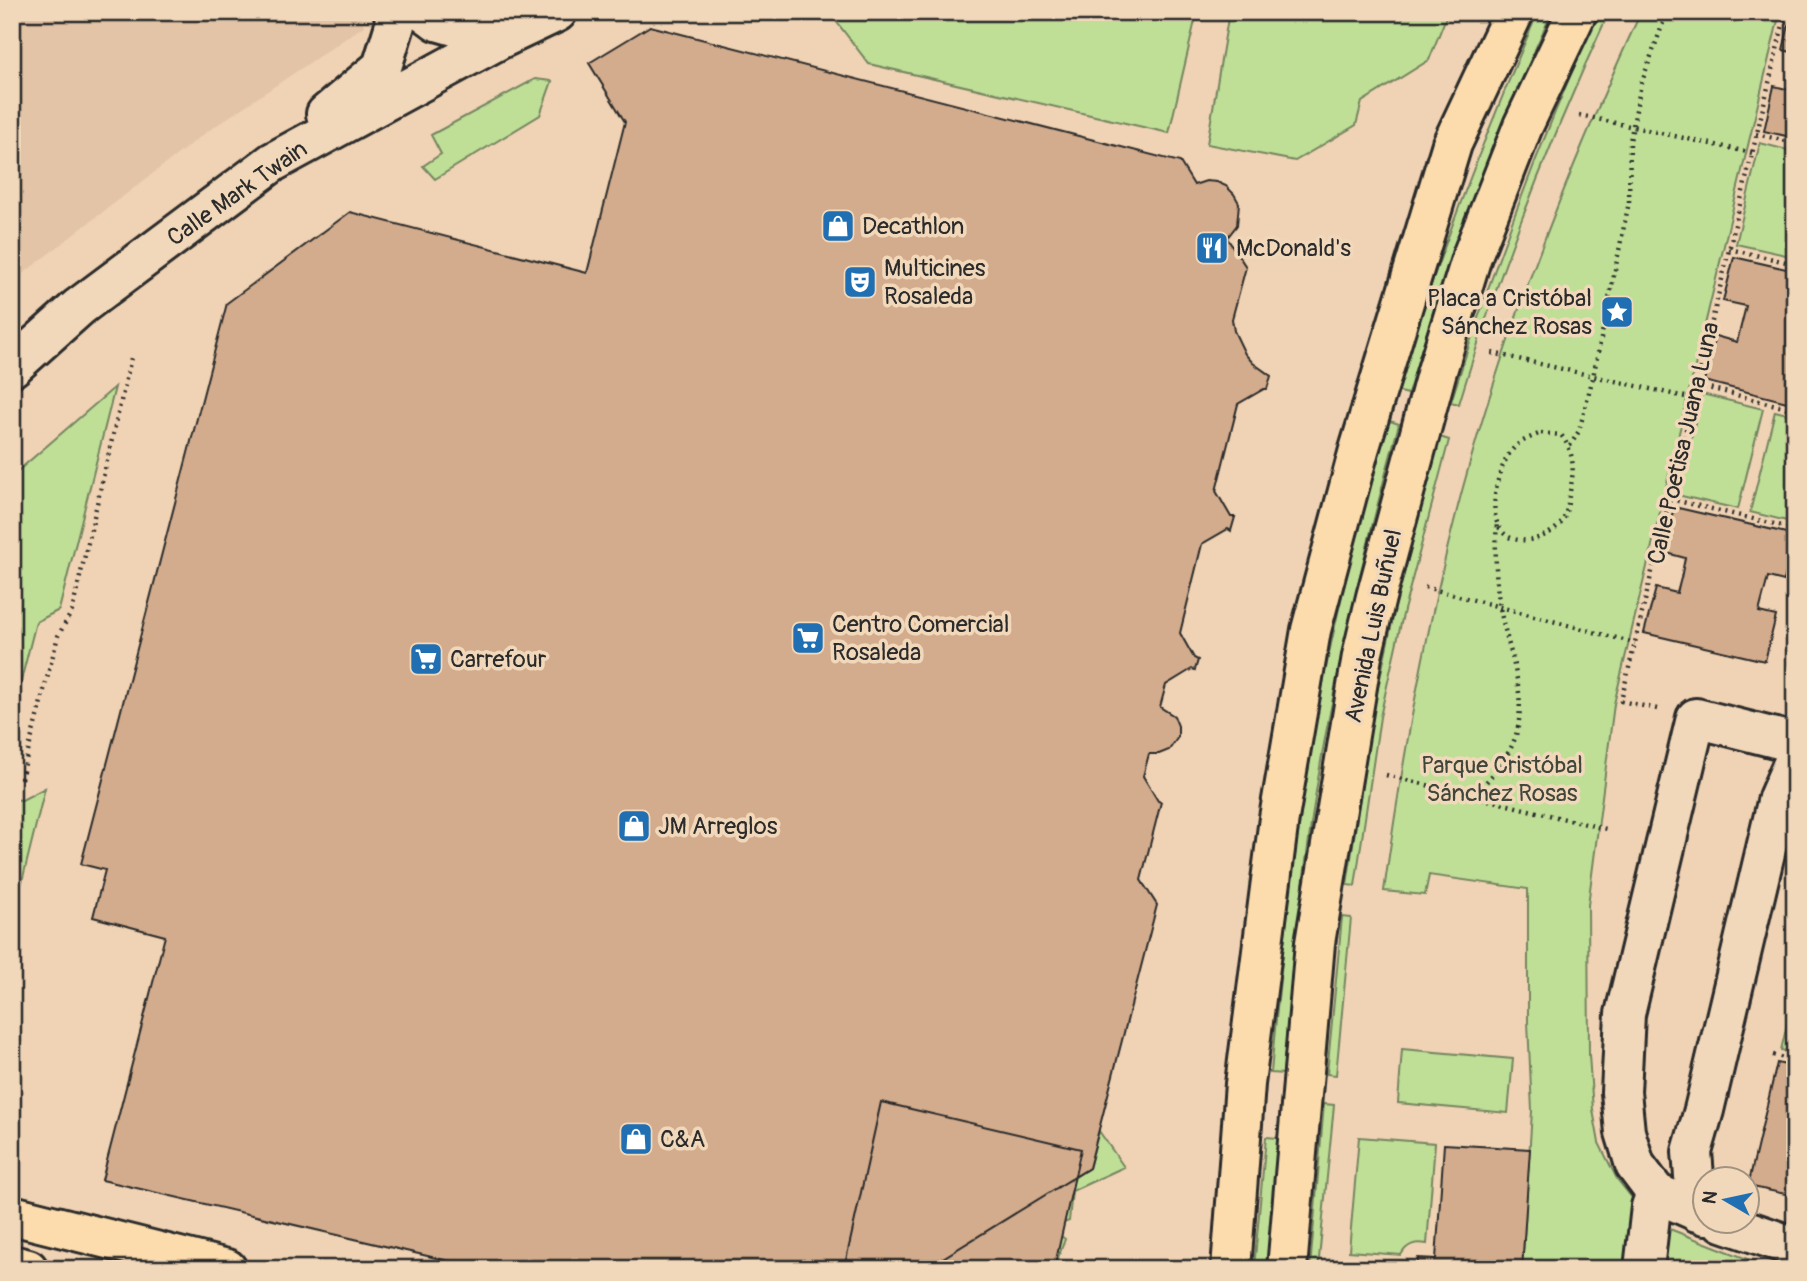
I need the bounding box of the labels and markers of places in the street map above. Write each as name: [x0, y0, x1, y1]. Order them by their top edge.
shop icon: Decathlon: [819, 207, 857, 245]
place label: Decathlon: [862, 212, 964, 241]
restaurant icon: McDonald's: [1193, 229, 1231, 267]
place label: McDonald's: [1236, 234, 1351, 263]
place label: Multicines Rosaleda: [884, 254, 986, 311]
theatre icon: Multicines Rosaleda: [841, 263, 879, 301]
place label: Placa a Cristóbal Sánchez Rosas: [1427, 284, 1592, 341]
place icon: Placa a Cristóbal Sánchez Rosas: [1598, 293, 1636, 331]
place label: Centro Comercial Rosaleda: [832, 610, 1009, 667]
supermarket icon: Centro Comercial Rosaleda: [789, 619, 827, 657]
supermarket icon: Carrefour: [407, 640, 445, 678]
place label: Carrefour: [450, 645, 547, 674]
shop icon: JM Arreglos: [615, 807, 653, 845]
place label: JM Arreglos: [658, 812, 778, 841]
shop icon: C&A: [617, 1120, 655, 1158]
place label: C&A: [660, 1125, 705, 1154]

